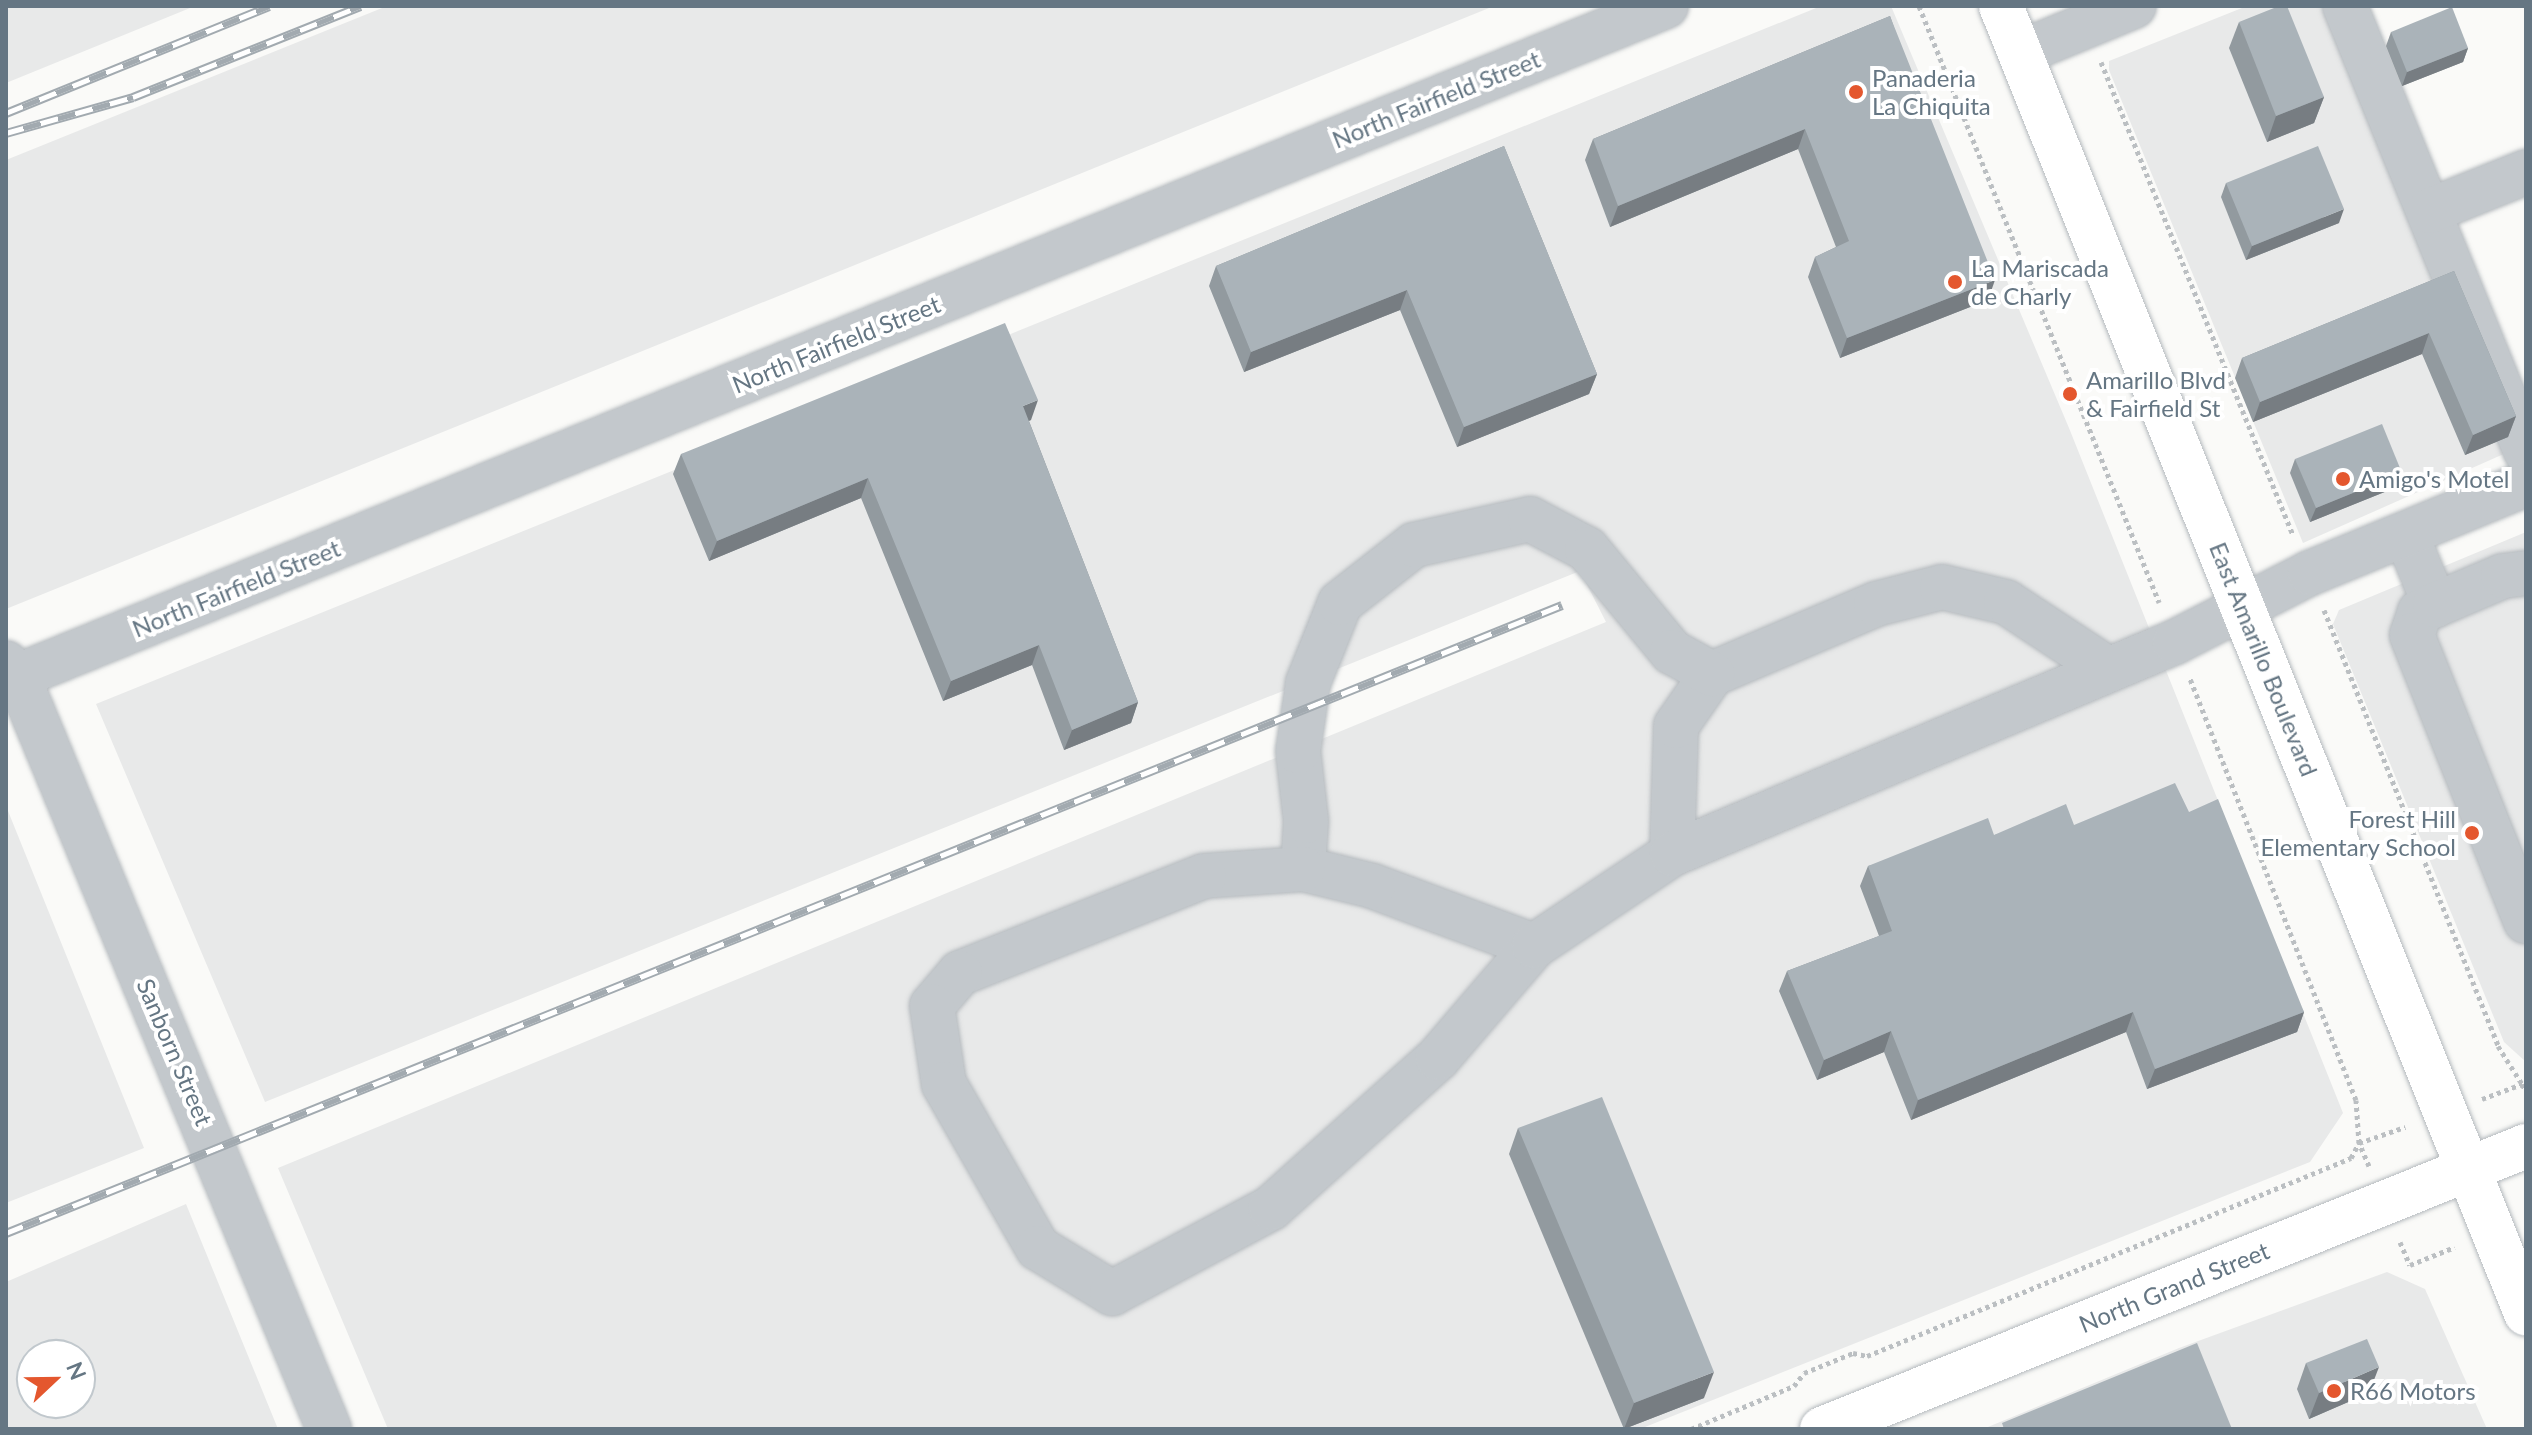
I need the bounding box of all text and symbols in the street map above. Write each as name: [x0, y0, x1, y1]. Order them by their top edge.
street label: North Fairfield Street: [1328, 44, 1544, 154]
place label: Panaderia La Chiquita: [1872, 64, 1991, 120]
marker: Panaderia La Chiquita: [1847, 83, 1865, 101]
place label: La Mariscada de Charly: [1971, 254, 2109, 310]
marker: La Mariscada de Charly: [1946, 273, 1964, 291]
street label: North Fairfield Street: [728, 289, 944, 399]
place label: Amarillo Blvd & Fairfield St: [2086, 366, 2226, 422]
marker: Amarillo Blvd & Fairfield St: [2061, 385, 2079, 403]
place label: Amigo's Motel: [2359, 465, 2510, 493]
marker: Amigo's Motel: [2334, 470, 2352, 488]
street label: North Fairfield Street: [128, 533, 344, 643]
street label: East Amarillo Boulevard: [2204, 538, 2324, 780]
place label: Forest Hill Elementary School: [2260, 805, 2456, 861]
marker: Forest Hill Elementary School: [2463, 824, 2481, 842]
street label: Sanborn Street: [131, 974, 219, 1130]
street label: North Grand Street: [2075, 1236, 2273, 1338]
north arrow: [16, 1339, 96, 1419]
text: N: [61, 1358, 93, 1383]
place label: R66 Motors: [2350, 1377, 2476, 1405]
marker: R66 Motors: [2325, 1382, 2343, 1400]

